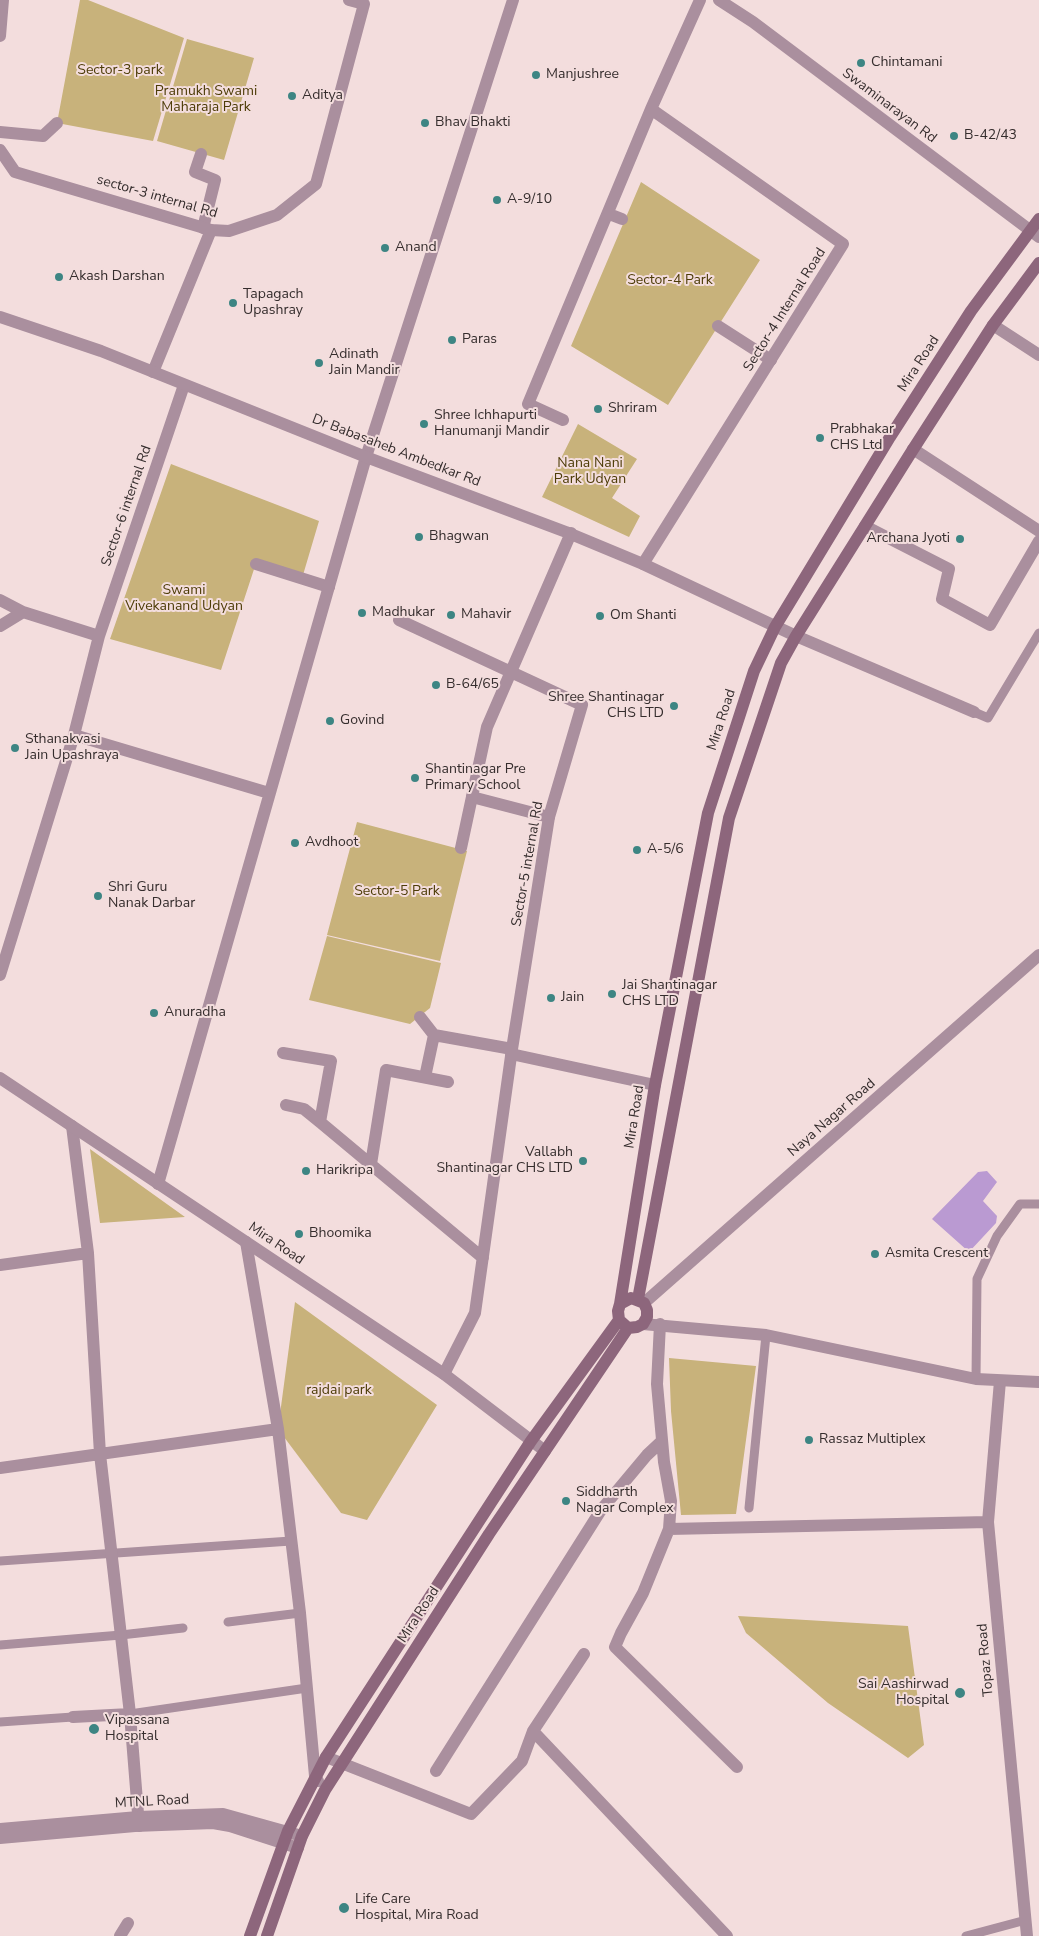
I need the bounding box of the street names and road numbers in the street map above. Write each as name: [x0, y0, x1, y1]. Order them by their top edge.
street label: Swaminarayan Rd: [838, 65, 940, 147]
street label: sector-3 internal Rd: [95, 172, 219, 222]
street label: Sector-4 Internal Road: [740, 245, 830, 375]
street label: Mira Road: [895, 333, 943, 395]
street label: Dr Babasaheb Ambedkar Rd: [309, 411, 483, 491]
street label: Sector-6 internal Rd: [98, 443, 156, 569]
street label: Mira Road: [704, 687, 740, 753]
street label: Sector-5 internal Rd: [509, 800, 547, 928]
street label: Naya Nagar Road: [785, 1075, 879, 1161]
street label: Mira Road: [622, 1084, 648, 1150]
street label: Mira Road: [245, 1219, 307, 1269]
street label: Mira Road: [395, 1584, 443, 1646]
street label: Topaz Road: [974, 1623, 998, 1697]
street label: MTNL Road: [114, 1792, 190, 1812]

